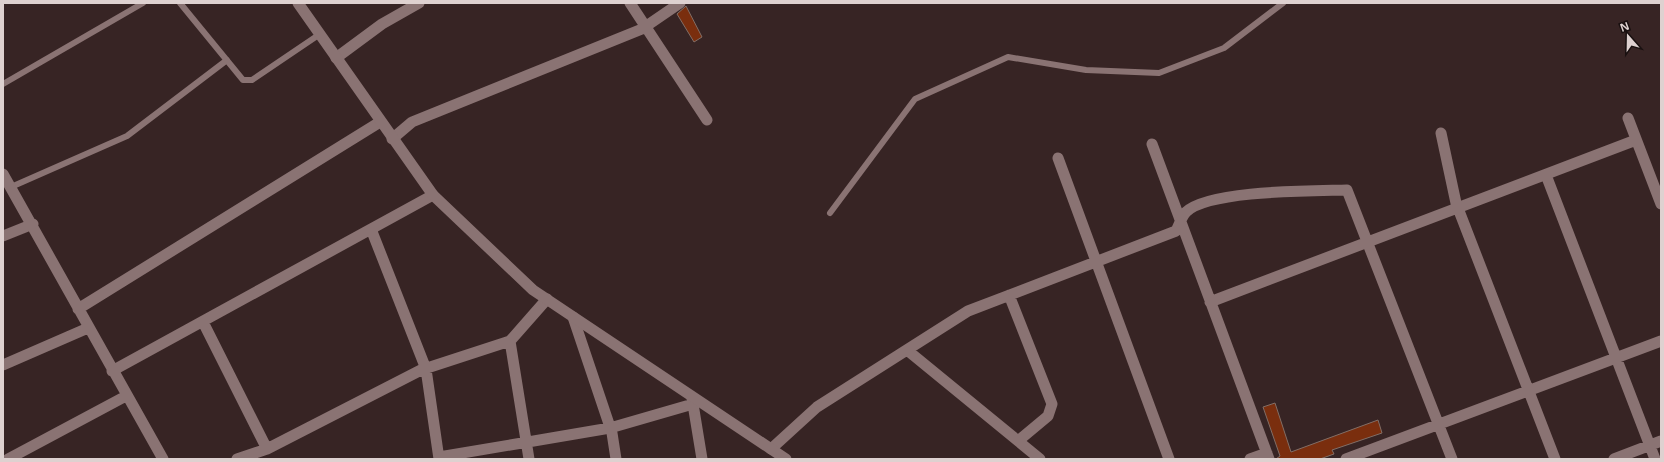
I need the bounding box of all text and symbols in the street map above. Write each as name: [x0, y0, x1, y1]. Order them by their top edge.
north arrow: [1608, 16, 1648, 56]
text: N: [1618, 18, 1631, 35]

